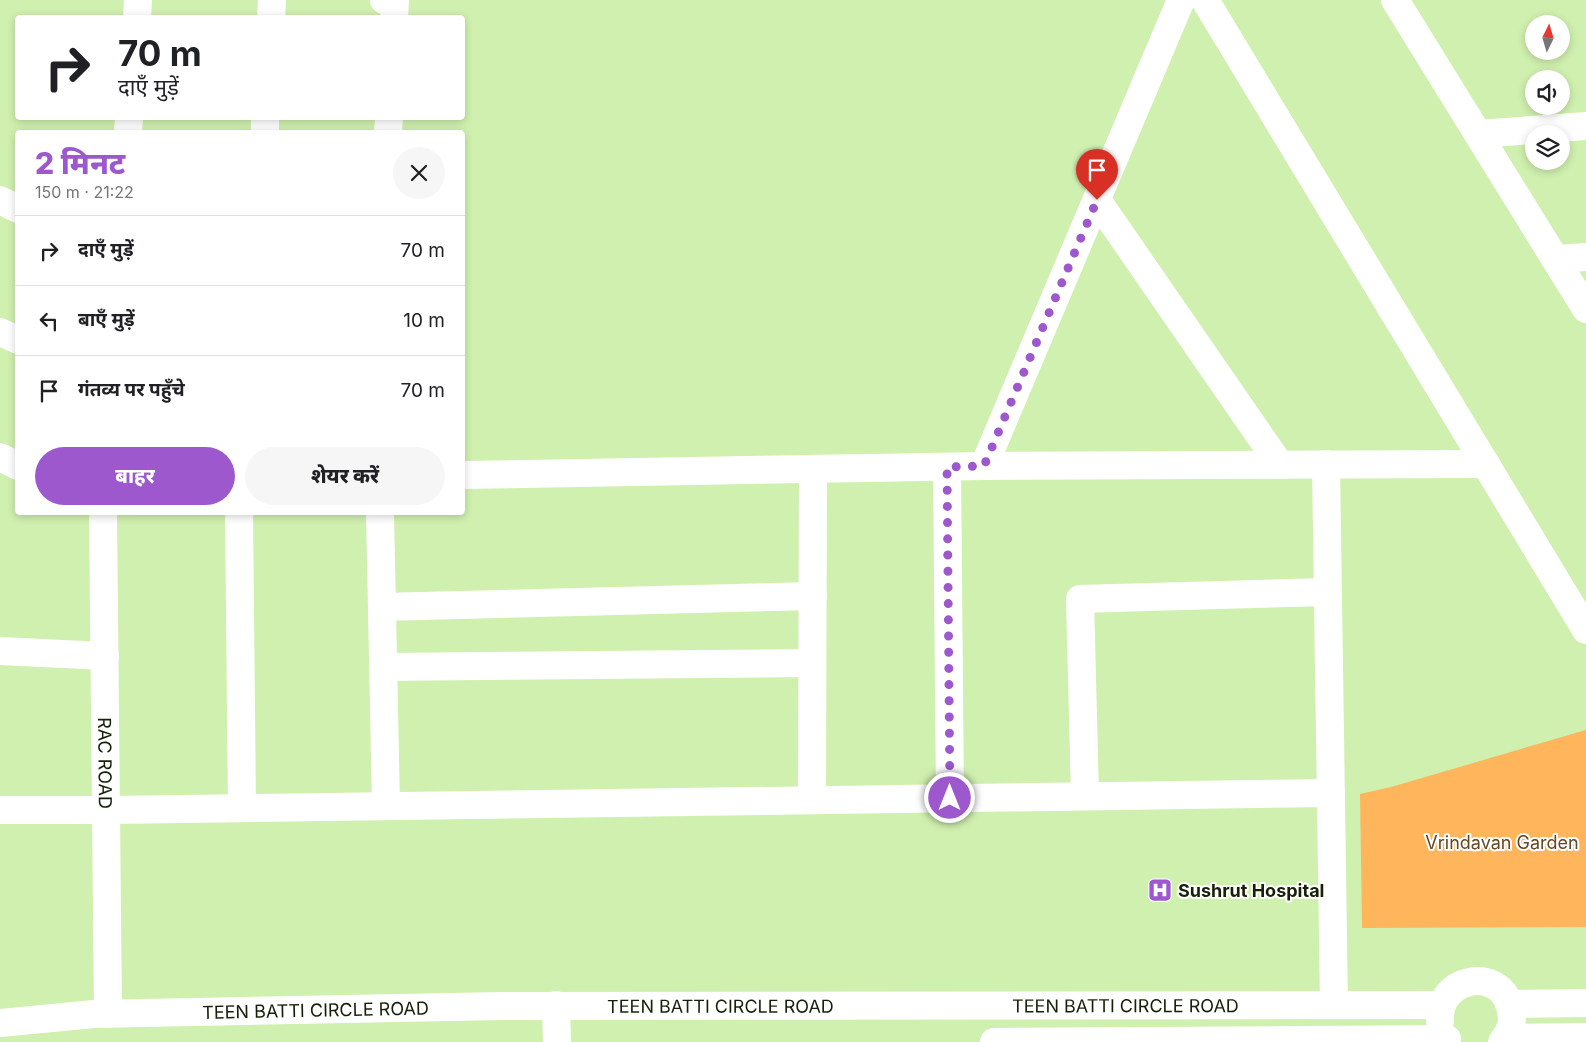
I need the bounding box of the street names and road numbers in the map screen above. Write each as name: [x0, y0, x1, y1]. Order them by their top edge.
street label: RAC ROAD: [95, 717, 116, 809]
street label: TEEN BATTI CIRCLE ROAD: [607, 995, 834, 1016]
street label: TEEN BATTI CIRCLE ROAD: [1012, 995, 1239, 1016]
street label: TEEN BATTI CIRCLE ROAD: [202, 997, 429, 1022]

